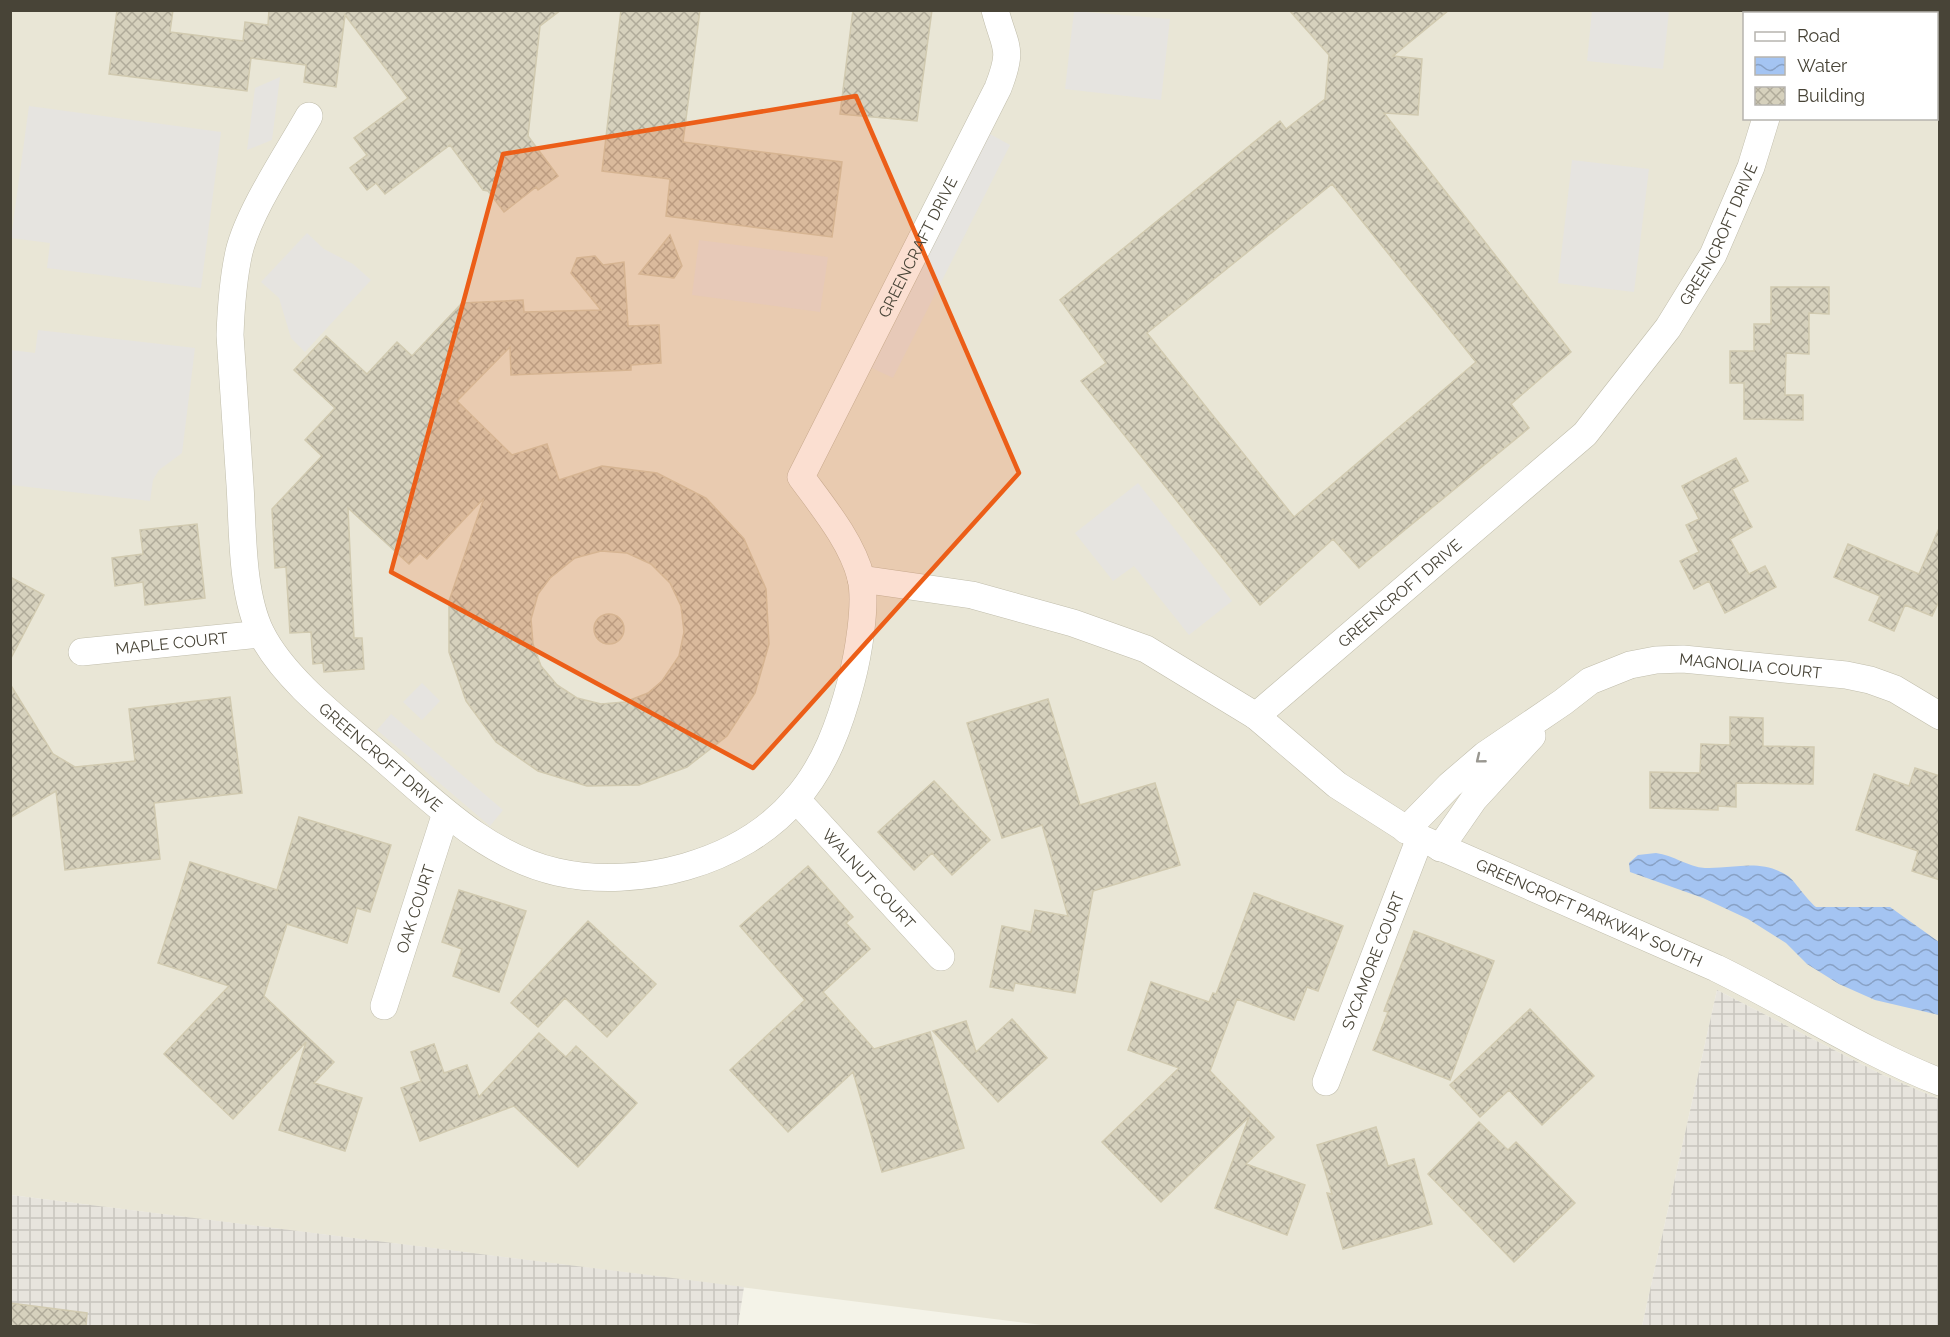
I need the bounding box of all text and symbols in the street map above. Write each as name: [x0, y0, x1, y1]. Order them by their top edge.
legend: [1743, 12, 1938, 120]
text: Road: [1797, 25, 1840, 46]
text: Water: [1797, 55, 1848, 76]
text: Building: [1797, 85, 1865, 106]
street label: GREENCROFT DRIVE: [1675, 160, 1761, 309]
street label: GREENCRAFT DRIVE: [874, 173, 961, 320]
street label: GREENCROFT DRIVE: [1334, 535, 1465, 651]
street label: MAPLE COURT: [114, 628, 229, 658]
street label: MAGNOLIA COURT: [1678, 649, 1823, 682]
street label: GREENCROFT DRIVE: [315, 699, 446, 815]
one-way arrow: [1476, 752, 1487, 763]
street label: WALNUT COURT: [818, 825, 920, 933]
street label: GREENCROFT PARKWAY SOUTH: [1473, 854, 1705, 970]
street label: OAK COURT: [392, 862, 438, 955]
street label: SYCAMORE COURT: [1338, 889, 1408, 1032]

